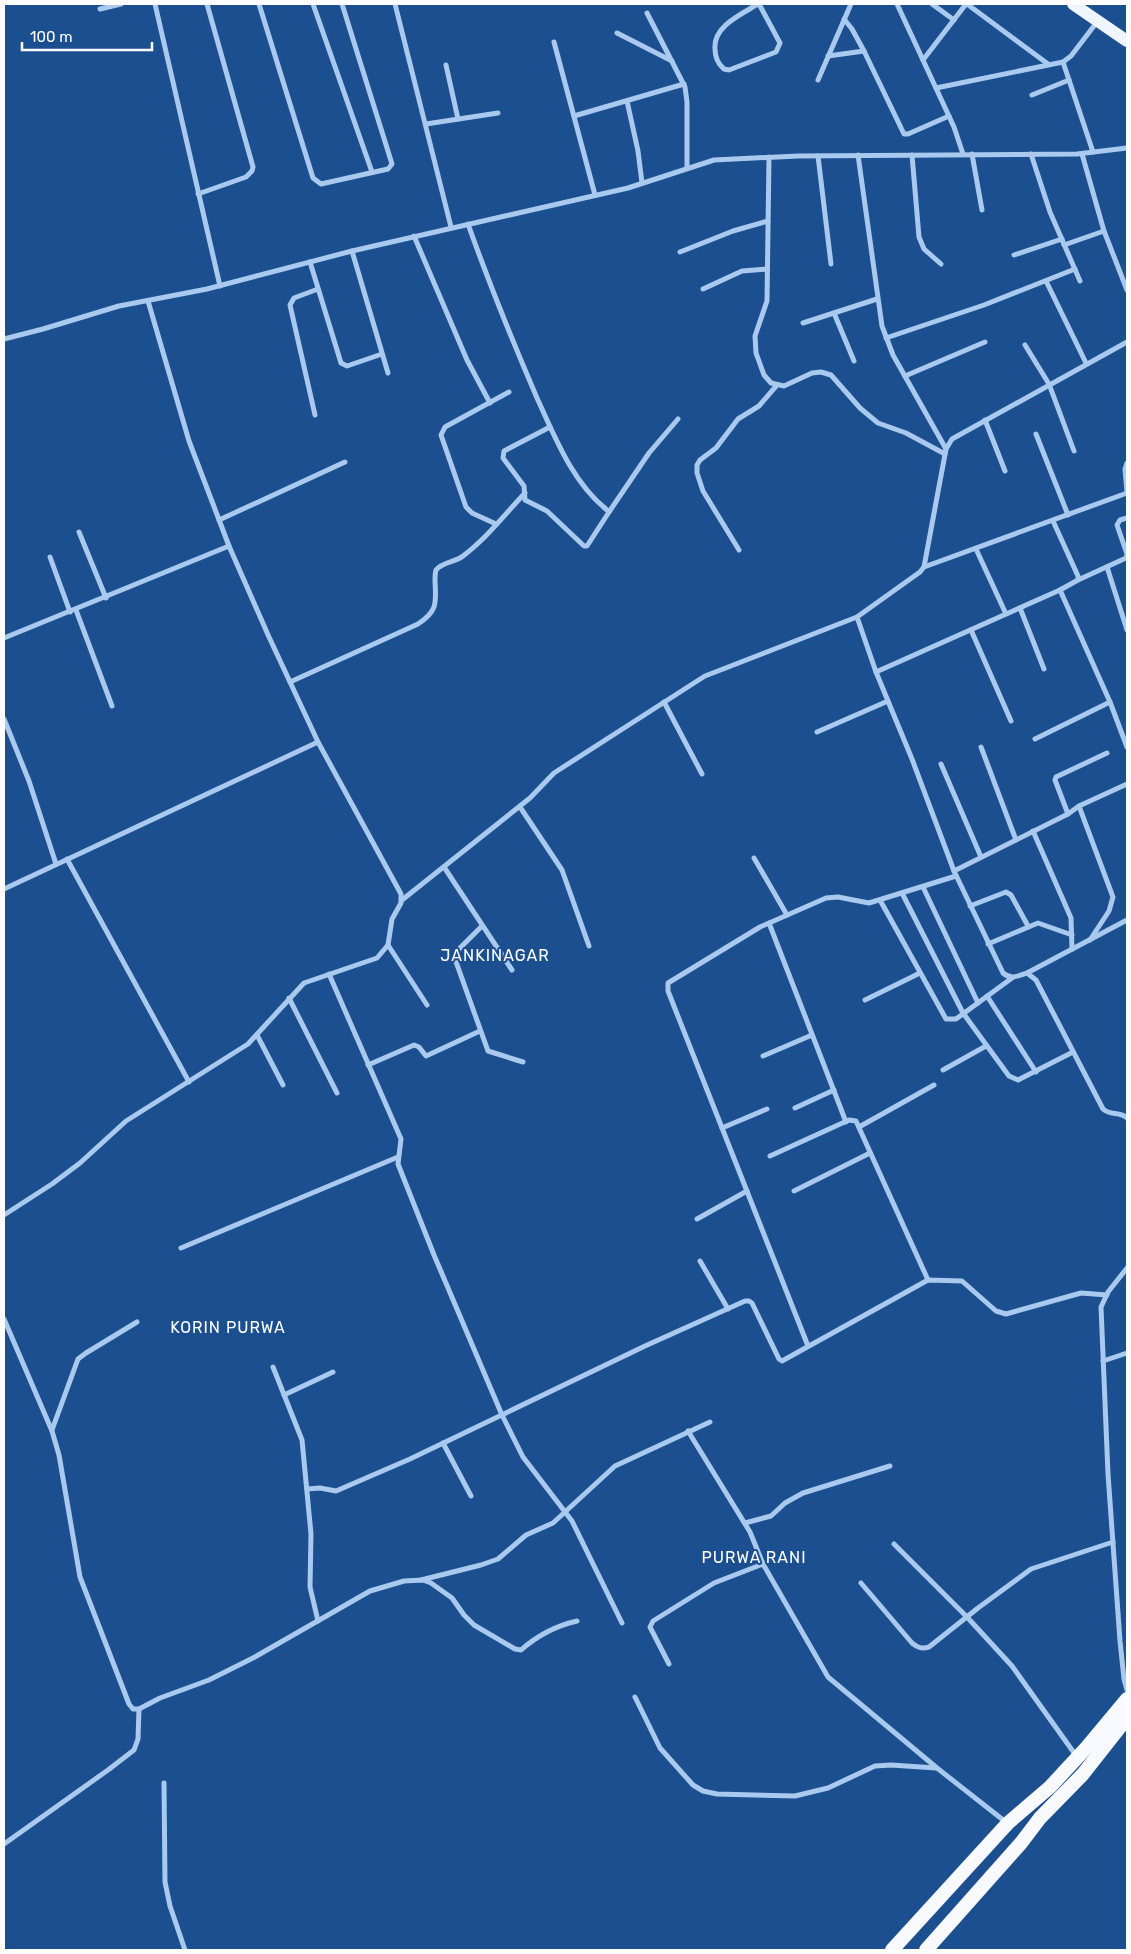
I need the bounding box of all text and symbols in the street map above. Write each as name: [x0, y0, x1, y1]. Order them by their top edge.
scale bar: [22, 20, 152, 52]
text: 100 m: [30, 28, 72, 46]
district label: JANKINAGAR: [440, 946, 550, 965]
district label: KORIN PURWA: [170, 1318, 286, 1337]
district label: PURWA RANI: [701, 1548, 807, 1567]

